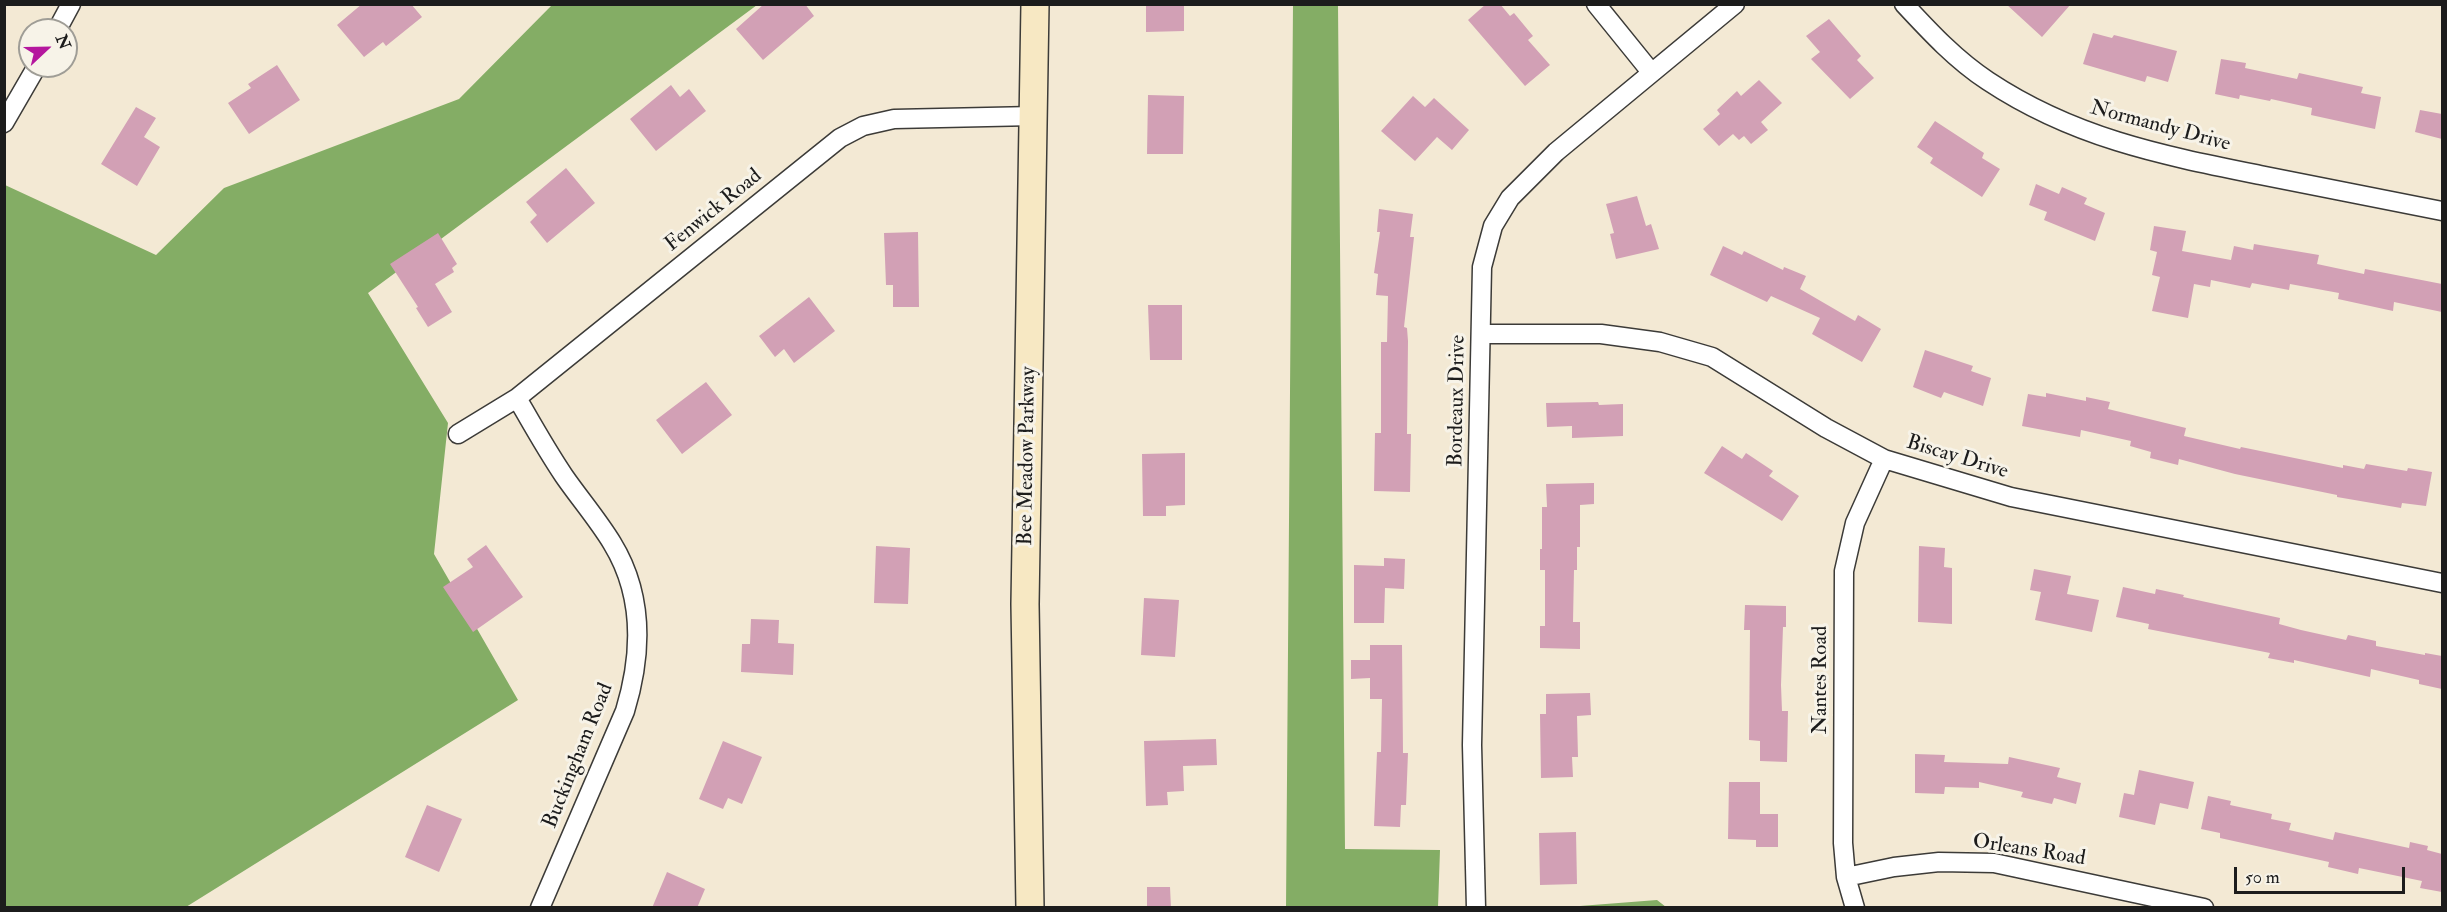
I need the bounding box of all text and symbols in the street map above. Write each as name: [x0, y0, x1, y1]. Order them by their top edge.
north arrow: [18, 18, 78, 78]
text: N: [51, 32, 75, 52]
street label: Normandy Drive: [2087, 96, 2233, 158]
street label: Fenwick Road: [660, 164, 768, 258]
street label: Bordeaux Drive: [1444, 335, 1472, 467]
street label: Bee Meadow Parkway: [1014, 366, 1042, 546]
street label: Biscay Drive: [1903, 431, 2011, 485]
street label: Nantes Road: [1808, 626, 1834, 734]
street label: Buckingham Road: [538, 680, 620, 832]
street label: Orleans Road: [1971, 830, 2087, 872]
scale bar: [2237, 855, 2408, 893]
text: 50 m: [2245, 866, 2280, 889]

